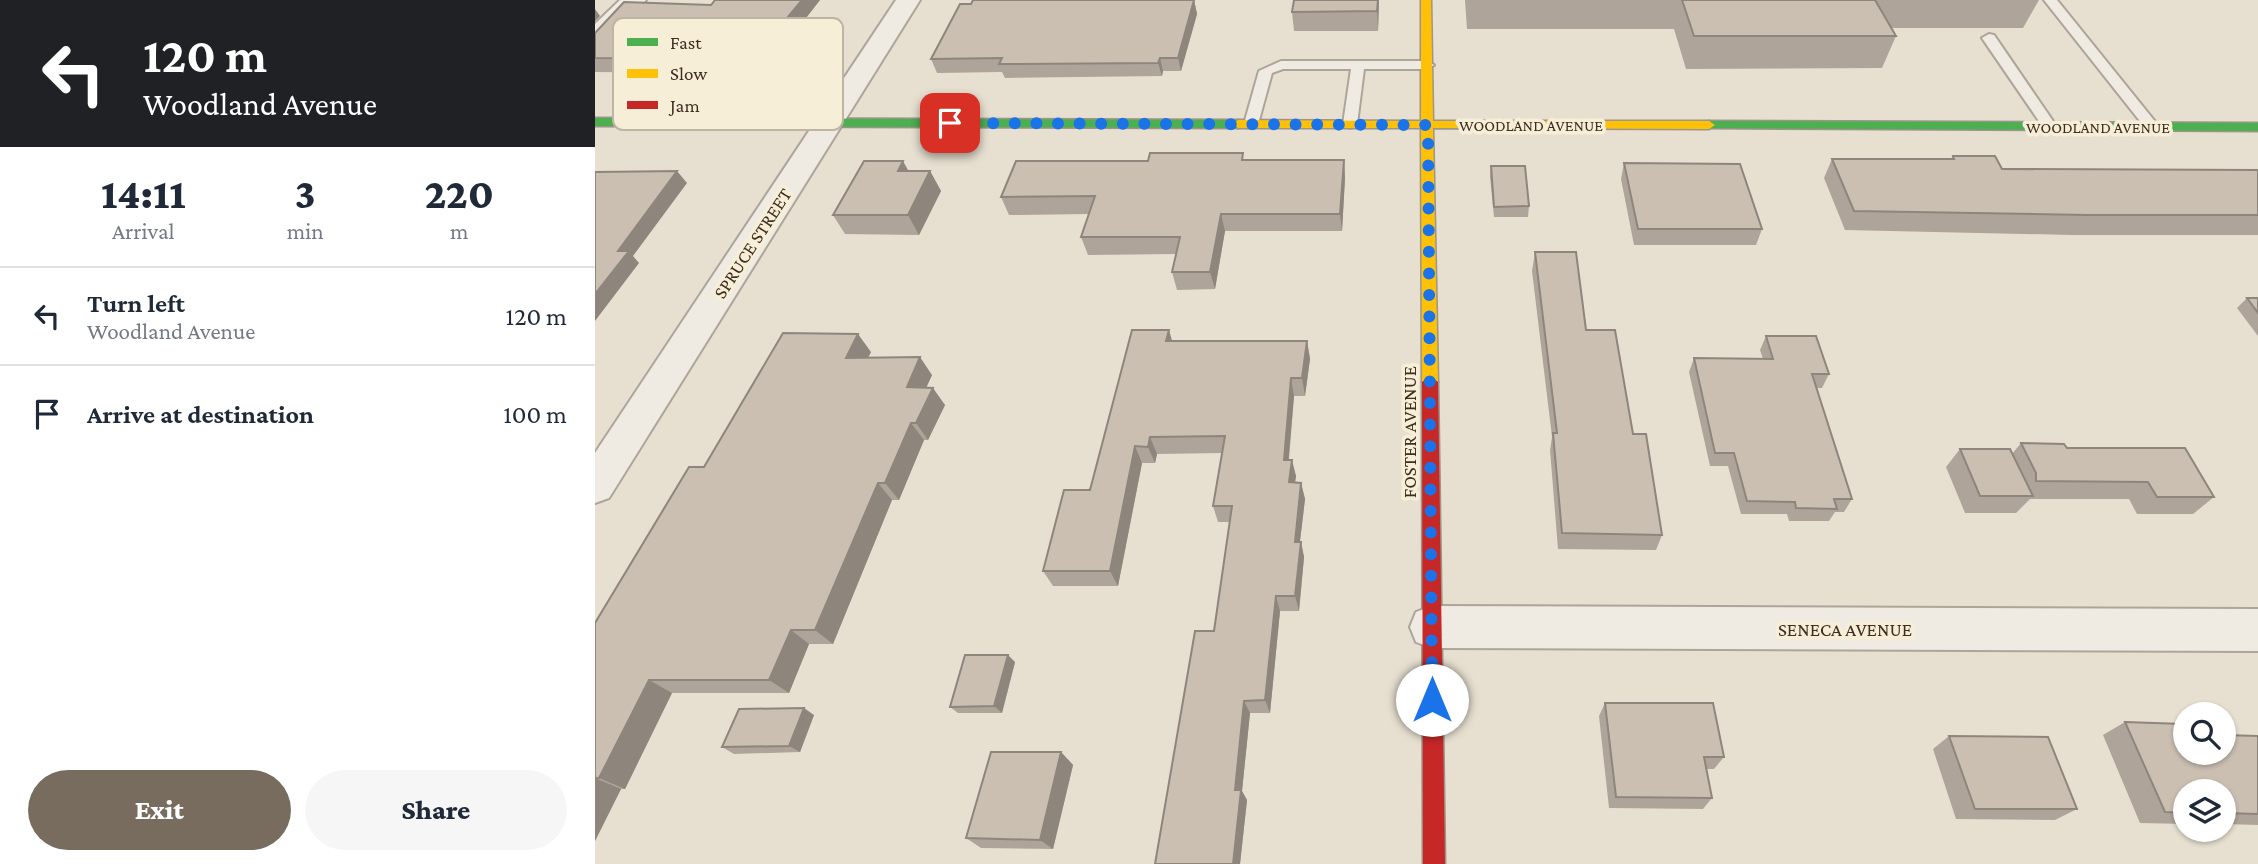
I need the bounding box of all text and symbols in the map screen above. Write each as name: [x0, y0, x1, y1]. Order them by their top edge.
legend: [613, 18, 843, 130]
icon: left: [28, 28, 119, 119]
text: 120 m: [143, 28, 267, 83]
text: Fast: [670, 32, 702, 53]
text: Slow: [670, 63, 707, 84]
text: Woodland Avenue: [143, 86, 377, 122]
pin: [920, 93, 980, 153]
text: Jam: [668, 95, 700, 116]
icon: arrive: [931, 104, 969, 142]
street label: WOODLAND AVENUE: [1459, 117, 1603, 134]
street label: WOODLAND AVENUE: [2026, 119, 2170, 136]
text: 14:11: [101, 170, 186, 217]
text: 3: [295, 170, 316, 217]
text: 220: [425, 170, 494, 217]
street label: SPRUCE STREET: [709, 184, 796, 302]
text: Arrival: [112, 218, 175, 244]
text: min: [287, 218, 324, 244]
text: m: [450, 218, 469, 244]
text: Turn left: [87, 289, 185, 318]
icon: left: [28, 297, 66, 335]
text: 120 m: [506, 302, 567, 331]
text: Woodland Avenue: [87, 318, 255, 344]
street label: FOSTER AVENUE: [1399, 366, 1420, 498]
icon: arrive: [28, 395, 66, 433]
text: Arrive at destination: [87, 400, 314, 429]
text: 100 m: [503, 400, 567, 429]
street label: SENECA AVENUE: [1778, 619, 1912, 640]
position arrow: [1395, 663, 1469, 737]
map controls: [2173, 702, 2236, 842]
button: search: [2173, 702, 2236, 765]
button: Exit: [28, 770, 291, 850]
button: Share: [305, 770, 567, 850]
button: layers: [2173, 779, 2236, 842]

